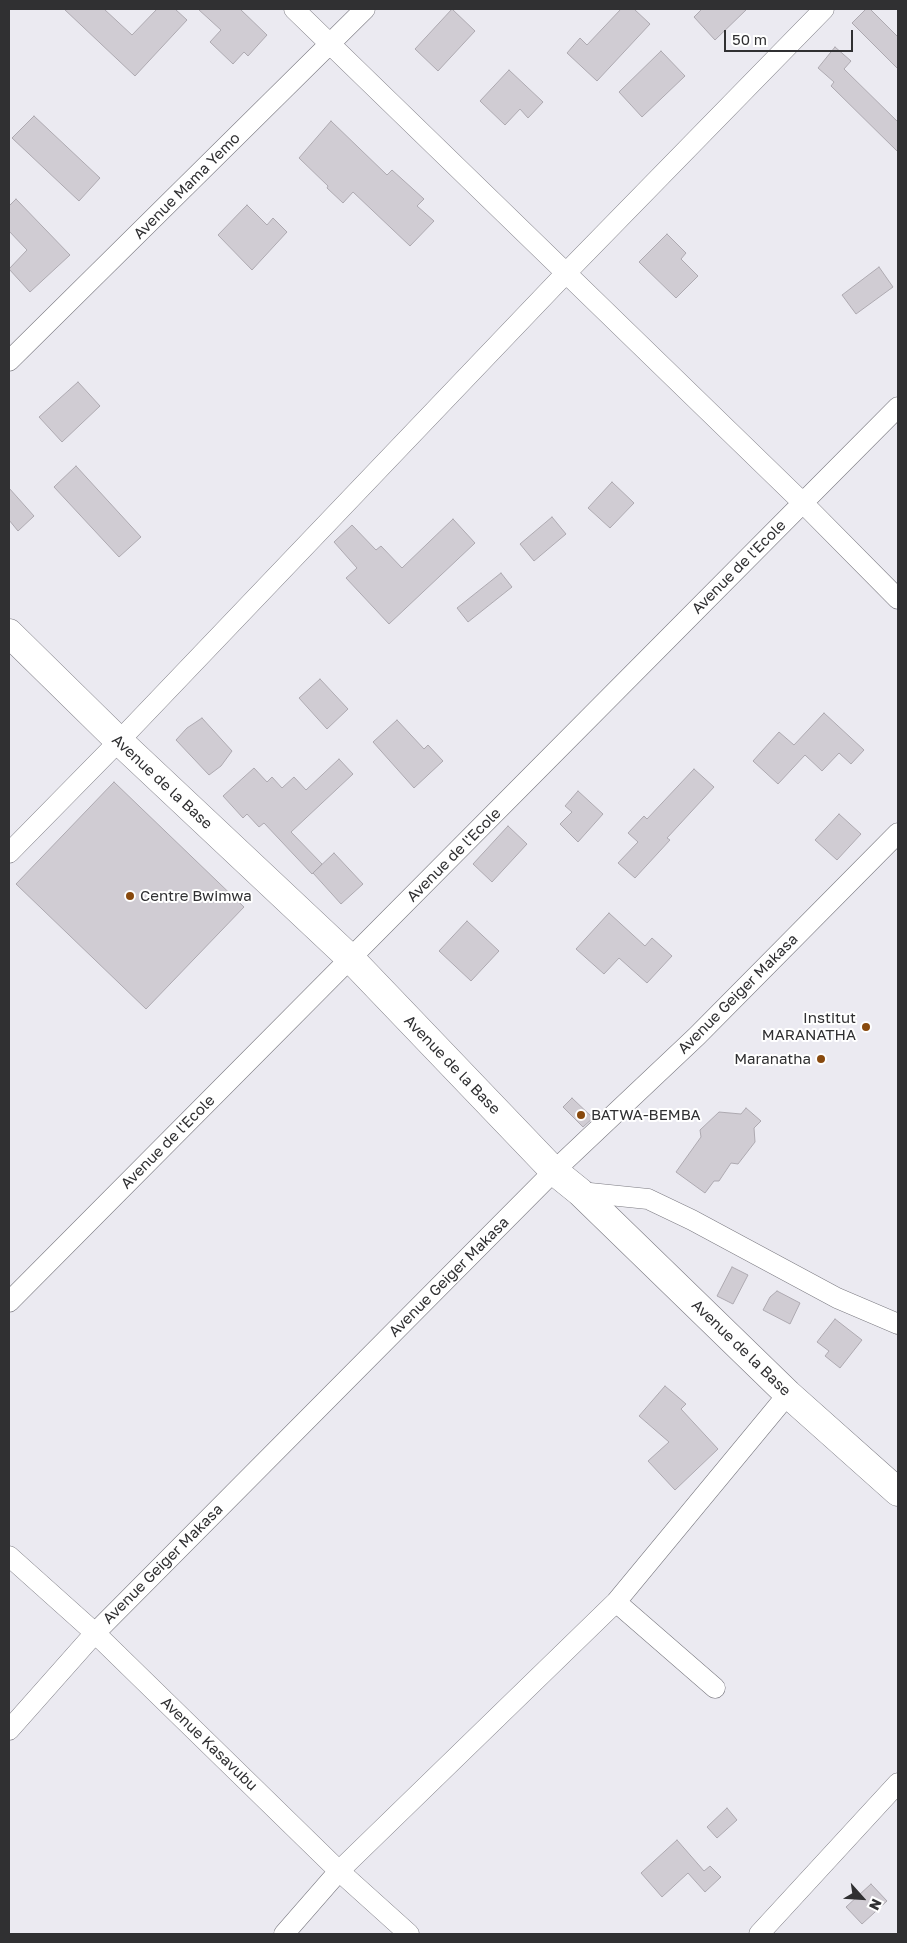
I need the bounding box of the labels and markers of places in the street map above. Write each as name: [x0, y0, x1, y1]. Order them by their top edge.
place label: Centre Bwimwa: [140, 887, 252, 905]
marker: Centre Bwimwa: [124, 890, 136, 902]
place label: Institut MARANATHA: [762, 1009, 856, 1044]
marker: Institut MARANATHA: [860, 1021, 872, 1033]
place label: Maranatha: [734, 1050, 811, 1068]
marker: Maranatha: [815, 1053, 827, 1065]
place label: BATWA-BEMBA: [591, 1106, 700, 1124]
marker: BATWA-BEMBA: [575, 1109, 587, 1121]

